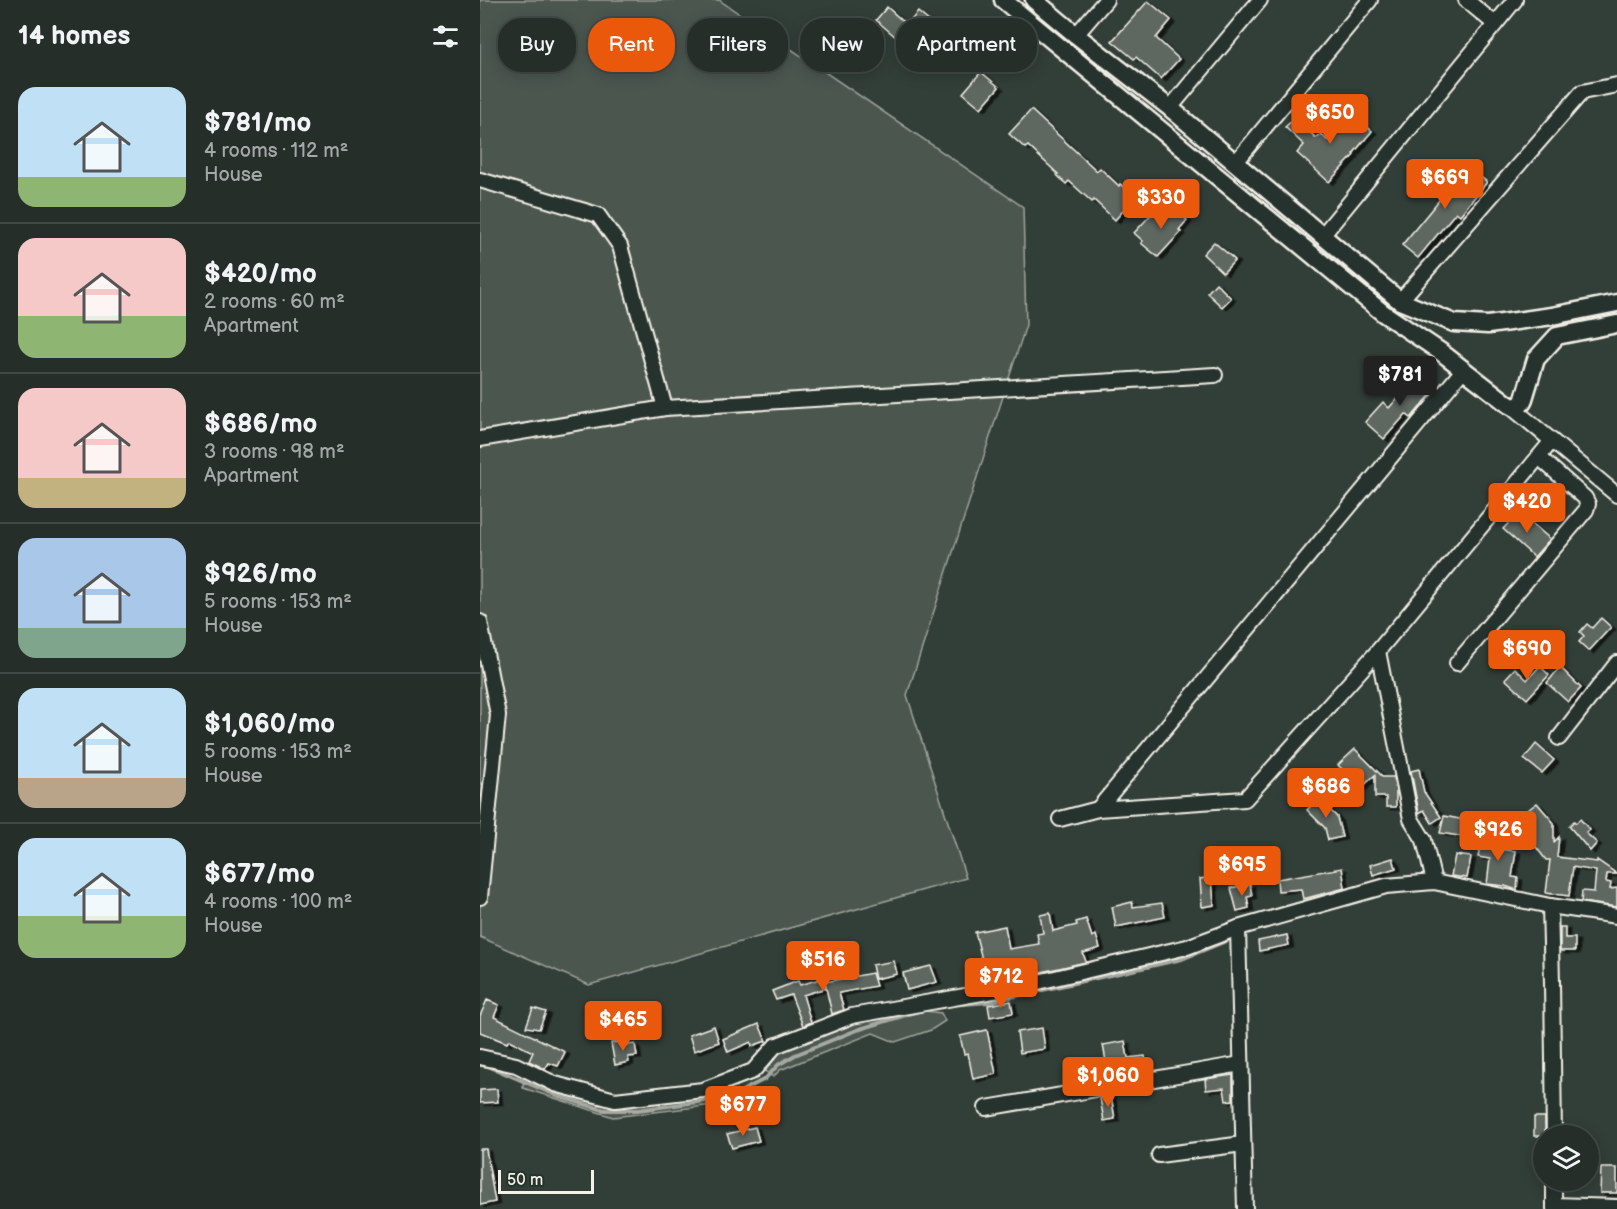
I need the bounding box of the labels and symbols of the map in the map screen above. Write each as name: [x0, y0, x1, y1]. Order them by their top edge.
pin: $650: [1294, 94, 1366, 145]
pin: $669: [1409, 159, 1481, 210]
pin: $330: [1125, 179, 1197, 230]
pin: $781: [1364, 356, 1436, 407]
pin: $420: [1491, 483, 1563, 534]
pin: $690: [1491, 630, 1563, 681]
pin: $686: [1290, 768, 1362, 819]
pin: $926: [1462, 811, 1534, 862]
pin: $695: [1206, 846, 1278, 897]
pin: $516: [787, 941, 859, 992]
pin: $712: [965, 958, 1037, 1009]
pin: $465: [587, 1001, 659, 1052]
pin: $1,060: [1059, 1057, 1157, 1108]
pin: $677: [707, 1086, 779, 1137]
scale bar: [498, 1167, 594, 1194]

